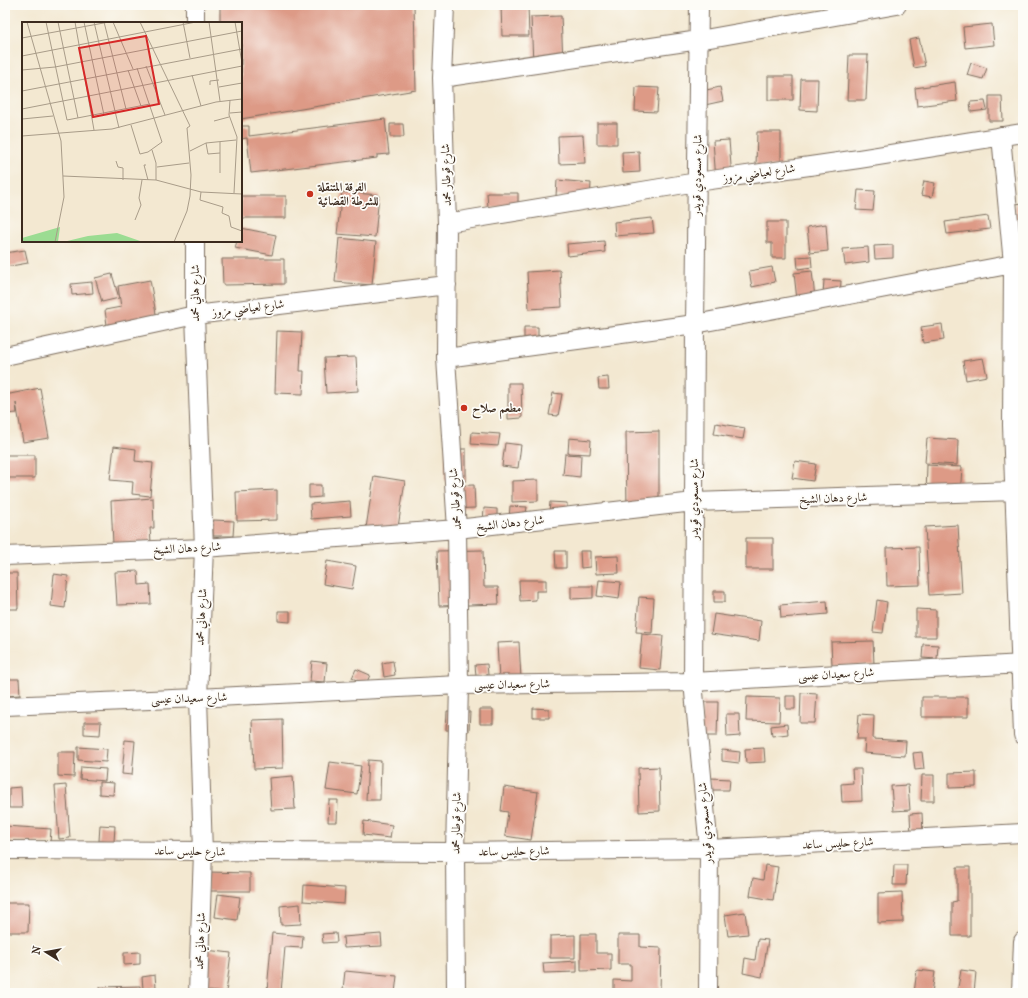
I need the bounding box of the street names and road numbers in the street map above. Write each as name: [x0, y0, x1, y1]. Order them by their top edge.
street label: شارع مسعودي قويدر: [689, 134, 709, 217]
street label: شارع قوطار محمد: [438, 143, 458, 206]
street label: شارع لعياضي مزوز: [721, 161, 797, 189]
street label: شارع هاني محمد: [188, 264, 206, 322]
street label: شارع لعياضي مزوز: [210, 297, 286, 323]
street label: شارع مسعودي قويدر: [687, 458, 705, 541]
street label: شارع قوطار محمد: [446, 467, 468, 531]
street label: شارع دهان الشيخ: [799, 490, 868, 510]
street label: شارع دهان الشيخ: [475, 512, 545, 538]
street label: شارع دهان الشيخ: [152, 539, 222, 561]
street label: شارع هاني محمد: [193, 588, 213, 646]
street label: شارع سعيدان عيسى: [798, 665, 875, 687]
street label: شارع سعيدان عيسى: [474, 676, 550, 696]
street label: شارع سعيدان عيسى: [151, 690, 228, 710]
street label: شارع مسعودي قويدر: [695, 781, 719, 865]
street label: شارع قوطار محمد: [448, 792, 468, 854]
street label: شارع حليس ساعد: [802, 834, 874, 856]
street label: شارع حليس ساعد: [154, 843, 226, 863]
street label: شارع حليس ساعد: [478, 843, 550, 863]
street label: شارع هاني محمد: [192, 912, 212, 970]

